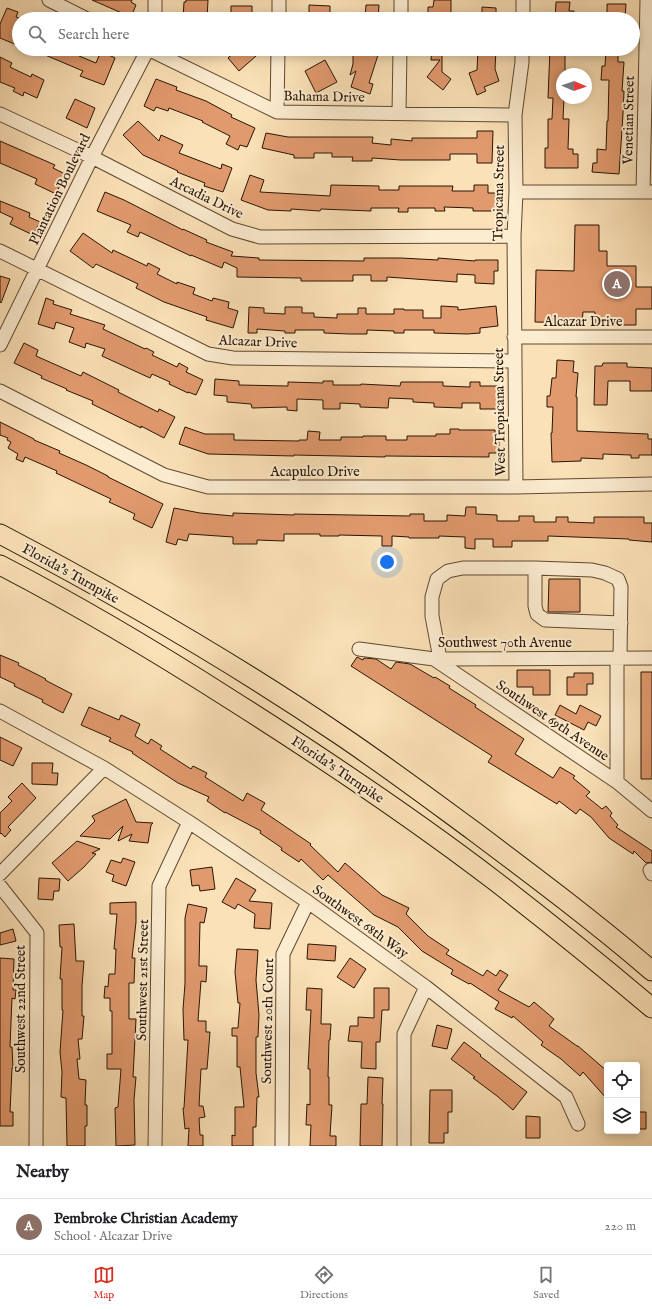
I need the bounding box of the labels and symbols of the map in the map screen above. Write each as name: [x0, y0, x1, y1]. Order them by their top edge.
north arrow: [556, 68, 592, 104]
street label: Venetian Street: [619, 75, 639, 165]
street label: Bahama Drive: [283, 87, 365, 107]
street label: Plantation Boulevard: [25, 130, 95, 248]
street label: Tropicana Street: [489, 144, 509, 241]
street label: Arcadia Drive: [166, 172, 247, 224]
pin: A: [604, 269, 630, 299]
street label: Alcazar Drive: [543, 313, 623, 331]
street label: Alcazar Drive: [217, 332, 298, 352]
street label: West Tropicana Street: [490, 347, 510, 476]
street label: Acapulco Drive: [269, 463, 360, 481]
street label: Florida's Turnpike: [19, 540, 123, 608]
your location: [377, 552, 397, 572]
street label: Southwest 70th Avenue: [438, 634, 572, 652]
street label: Southwest 69th Avenue: [493, 676, 613, 766]
street label: Florida's Turnpike: [288, 732, 388, 808]
street label: Southwest 68th Way: [309, 881, 412, 963]
street label: Southwest 21st Street: [133, 919, 153, 1041]
street label: Southwest 22nd Street: [12, 945, 30, 1073]
street label: Southwest 20th Court: [258, 958, 278, 1084]

